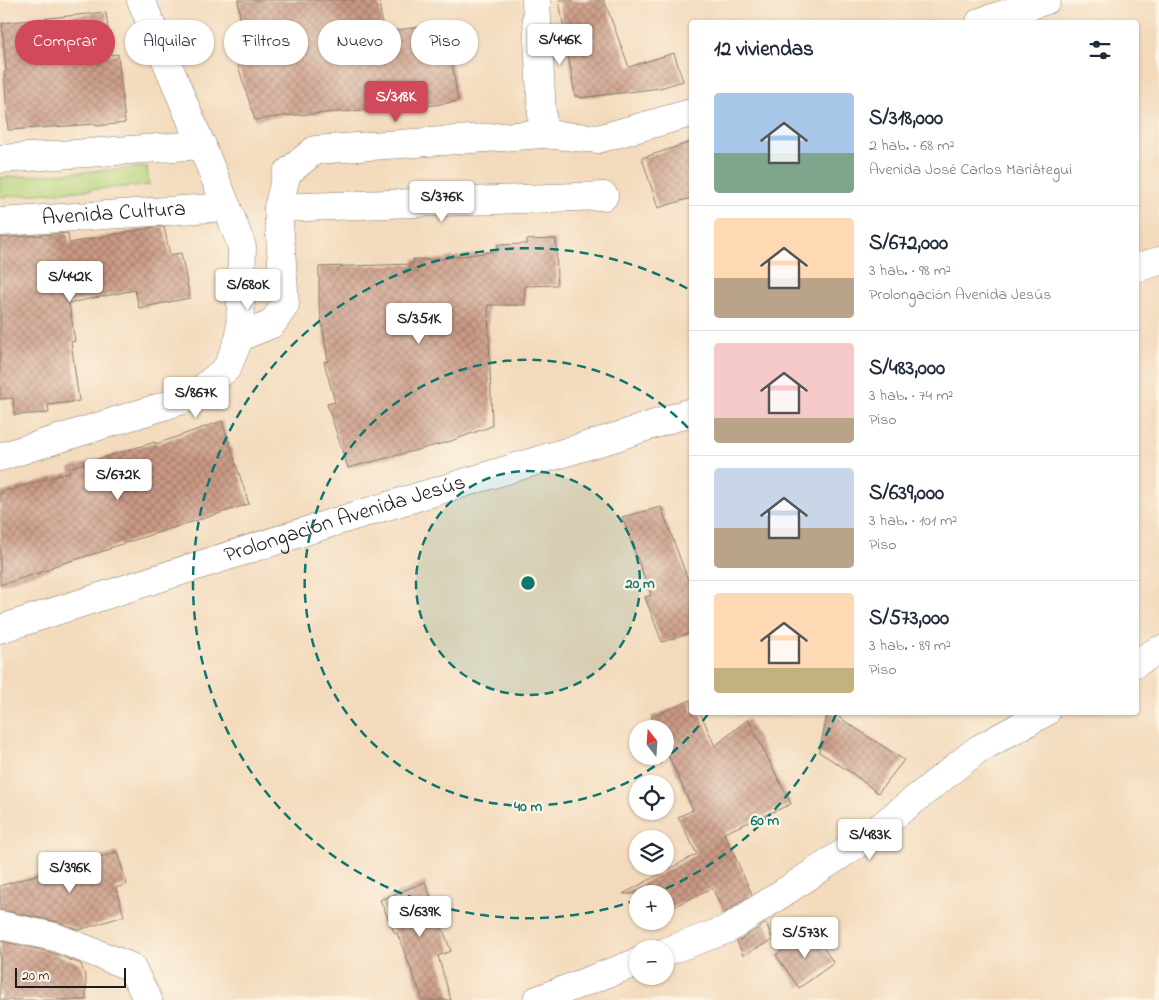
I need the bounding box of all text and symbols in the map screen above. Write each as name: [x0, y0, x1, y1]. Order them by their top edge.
chip: Comprar: [15, 20, 115, 65]
chip: Alquilar: [125, 20, 214, 65]
chip: Filtros: [224, 20, 308, 65]
chip: Nuevo: [318, 20, 401, 65]
chip: Piso: [411, 20, 478, 65]
pin: S/446K: [519, 23, 601, 66]
text: S/446K: [538, 28, 582, 52]
text: 12 viviendas: [714, 35, 814, 65]
icon: filters: [1086, 36, 1114, 64]
pin: S/318K: [355, 80, 437, 123]
text: S/318K: [376, 85, 416, 109]
text: S/318,000: [869, 104, 943, 134]
icon: home: [754, 113, 814, 173]
text: 2 hab. · 68 m²: [869, 134, 955, 158]
text: Avenida José Carlos Mariátegui: [869, 158, 1072, 182]
pin: S/376K: [401, 180, 483, 223]
text: S/376K: [420, 185, 464, 209]
street label: Avenida Cultura: [41, 194, 187, 235]
text: S/672,000: [869, 229, 948, 259]
icon: home: [754, 238, 814, 298]
text: 3 hab. · 98 m²: [869, 259, 951, 283]
pin: S/442K: [29, 260, 111, 303]
text: S/442K: [48, 265, 92, 289]
pin: S/680K: [207, 268, 289, 311]
text: S/680K: [227, 273, 269, 297]
text: Prolongación Avenida Jesús: [869, 283, 1051, 307]
pin: S/351K: [378, 302, 460, 345]
text: S/351K: [397, 307, 441, 331]
text: S/483,000: [869, 354, 945, 384]
icon: home: [754, 363, 814, 423]
pin: S/867K: [155, 376, 237, 419]
text: S/867K: [175, 381, 217, 405]
text: 3 hab. · 74 m²: [869, 384, 953, 408]
text: Piso: [869, 408, 897, 432]
pin: S/672K: [77, 458, 159, 501]
text: S/672K: [96, 463, 140, 487]
street label: Prolongación Avenida Jesús: [220, 467, 470, 572]
text: S/639,000: [869, 479, 944, 509]
icon: home: [754, 488, 814, 548]
text: 3 hab. · 101 m²: [869, 509, 957, 533]
text: Piso: [869, 533, 897, 557]
text: 20 m: [624, 573, 655, 595]
centre of rings: [519, 574, 537, 592]
text: S/573,000: [869, 604, 949, 634]
icon: home: [754, 613, 814, 673]
text: 3 hab. · 89 m²: [869, 634, 951, 658]
text: Piso: [869, 658, 897, 682]
north arrow: [629, 720, 674, 765]
map controls: [629, 720, 674, 985]
button: locate: [629, 775, 674, 820]
text: 40 m: [513, 796, 542, 818]
text: 60 m: [750, 810, 780, 832]
pin: S/483K: [829, 818, 911, 861]
text: S/483K: [849, 823, 891, 847]
button: layers: [629, 830, 674, 875]
pin: S/396K: [29, 852, 111, 894]
text: S/396K: [49, 856, 91, 880]
button: +: [629, 885, 674, 930]
pin: S/639K: [379, 896, 461, 938]
text: S/639K: [399, 900, 441, 924]
pin: S/573K: [764, 916, 846, 959]
text: S/573K: [782, 921, 828, 945]
button: −: [629, 940, 674, 985]
scale bar: [15, 965, 126, 988]
text: 20 m: [22, 966, 49, 987]

